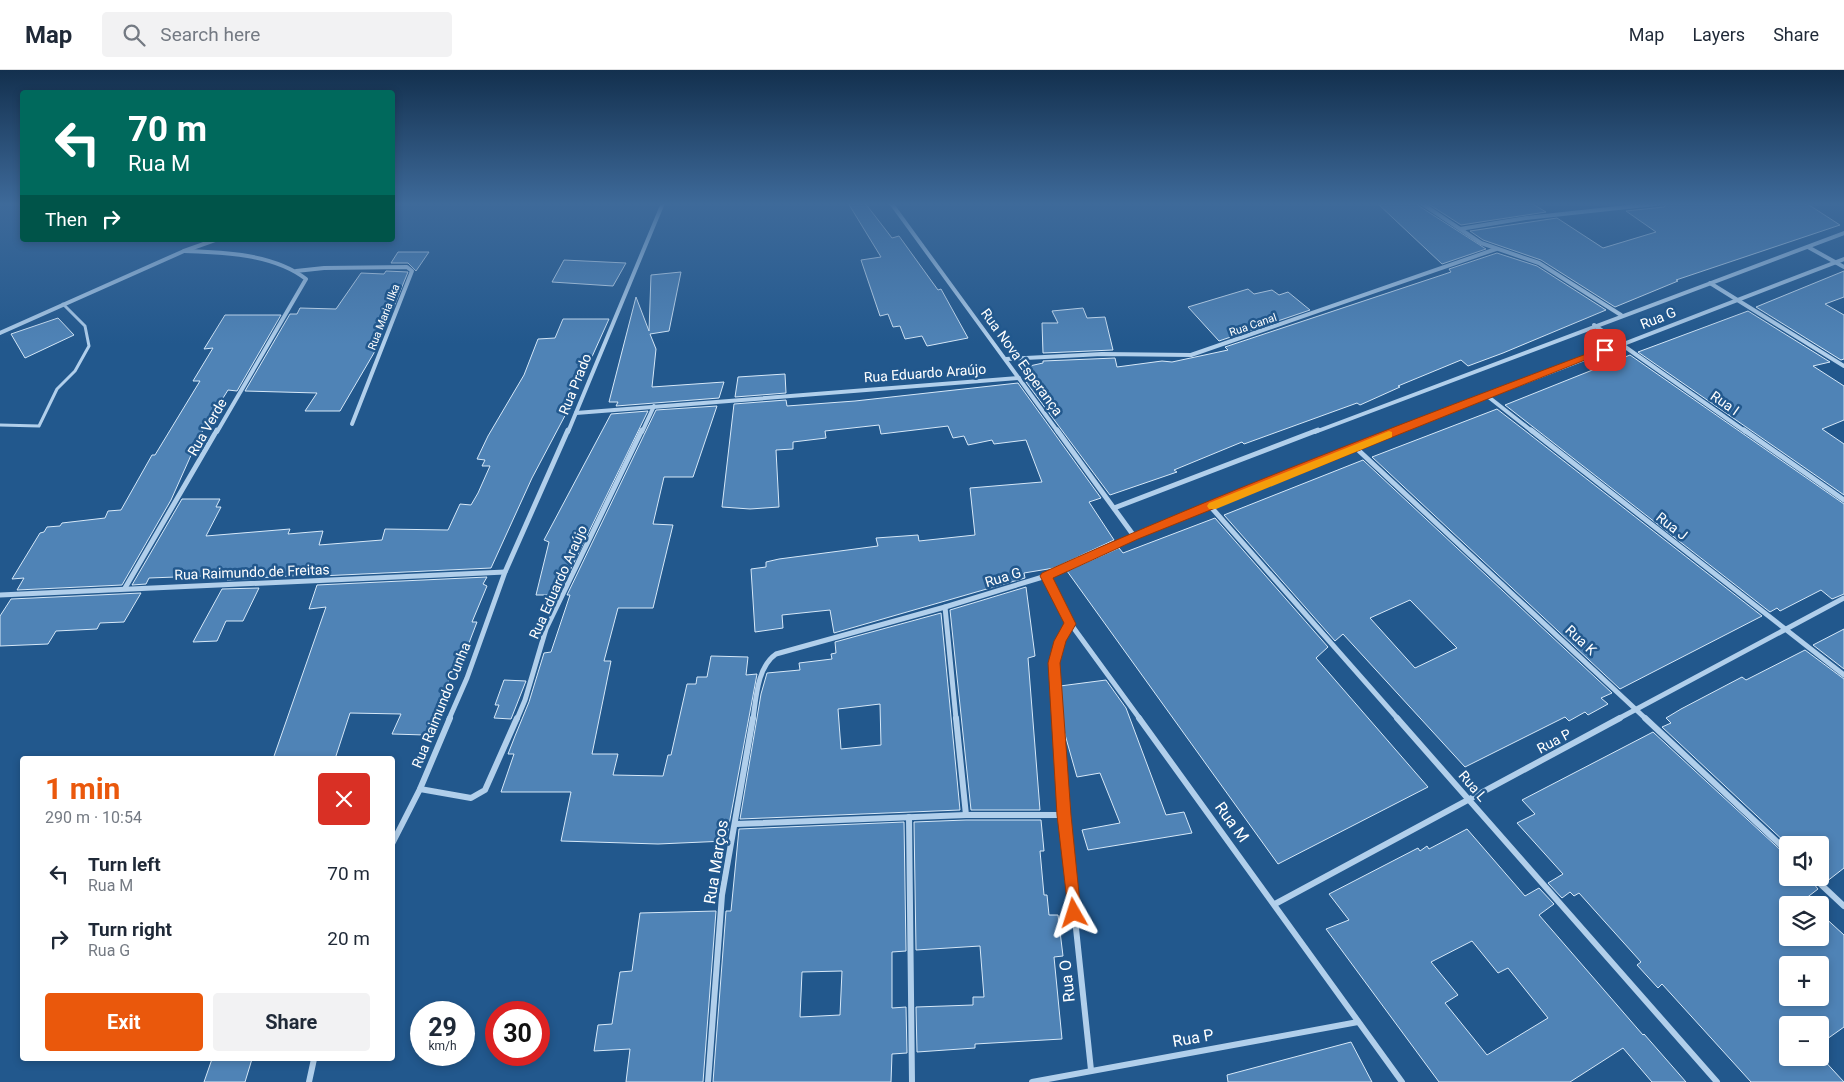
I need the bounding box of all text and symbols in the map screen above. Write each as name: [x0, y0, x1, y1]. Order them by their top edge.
search box: [102, 12, 452, 57]
text: Map: [25, 21, 72, 49]
icon: search: [120, 21, 148, 49]
text: Search here: [160, 23, 260, 46]
text: Map: [1629, 24, 1664, 45]
text: Layers: [1692, 24, 1745, 45]
text: Share: [1773, 24, 1819, 45]
text: 70 m: [128, 109, 207, 150]
icon: left: [45, 110, 110, 175]
text: Rua M: [128, 151, 190, 176]
icon: right: [97, 205, 125, 233]
text: Then: [45, 208, 87, 231]
street label: Rua Maria Ilka: [365, 282, 403, 352]
street label: Rua G: [1638, 304, 1678, 332]
street label: Rua Nova Esperança: [978, 305, 1066, 419]
street label: Rua Canal: [1228, 311, 1278, 339]
pin: [1584, 329, 1626, 371]
icon: arrive: [1591, 336, 1619, 364]
street label: Rua Prado: [556, 351, 594, 417]
street label: Rua Eduardo Araújo: [863, 361, 987, 385]
street label: Rua I: [1708, 387, 1742, 419]
street label: Rua Verde: [184, 396, 230, 458]
street label: Rua J: [1653, 509, 1691, 543]
street label: Rua Eduardo Araújo: [526, 523, 590, 641]
street label: Rua Raimundo de Freitas: [174, 561, 330, 583]
street label: Rua G: [983, 564, 1023, 590]
street label: Rua K: [1562, 622, 1600, 658]
street label: Rua Raimundo Cunha: [408, 640, 474, 770]
street label: Rua P: [1534, 725, 1574, 757]
street label: Rua L: [1455, 768, 1491, 805]
text: 1 min: [45, 771, 120, 806]
button: close: [318, 773, 370, 825]
street label: Rua M: [1211, 798, 1253, 846]
text: 290 m · 10:54: [45, 808, 142, 827]
street label: Rua Marços: [700, 819, 732, 905]
map controls: [1779, 836, 1829, 1066]
button: sound: [1779, 836, 1829, 886]
text: Turn left: [88, 853, 161, 876]
icon: left: [45, 860, 73, 888]
text: 70 m: [327, 862, 370, 885]
text: Rua M: [88, 876, 133, 895]
position arrow: [1047, 886, 1099, 938]
button: layers: [1779, 896, 1829, 946]
text: Turn right: [88, 918, 172, 941]
icon: right: [45, 925, 73, 953]
text: 20 m: [327, 927, 370, 950]
text: Rua G: [88, 941, 130, 960]
button: +: [1779, 956, 1829, 1006]
street label: Rua O: [1055, 959, 1079, 1003]
button: Exit: [45, 993, 203, 1051]
button: Share: [213, 993, 370, 1051]
speed limit sign: 30: [485, 1001, 550, 1066]
text: 29: [428, 1013, 457, 1042]
button: −: [1779, 1016, 1829, 1066]
street label: Rua P: [1171, 1025, 1215, 1051]
text: km/h: [428, 1039, 457, 1053]

